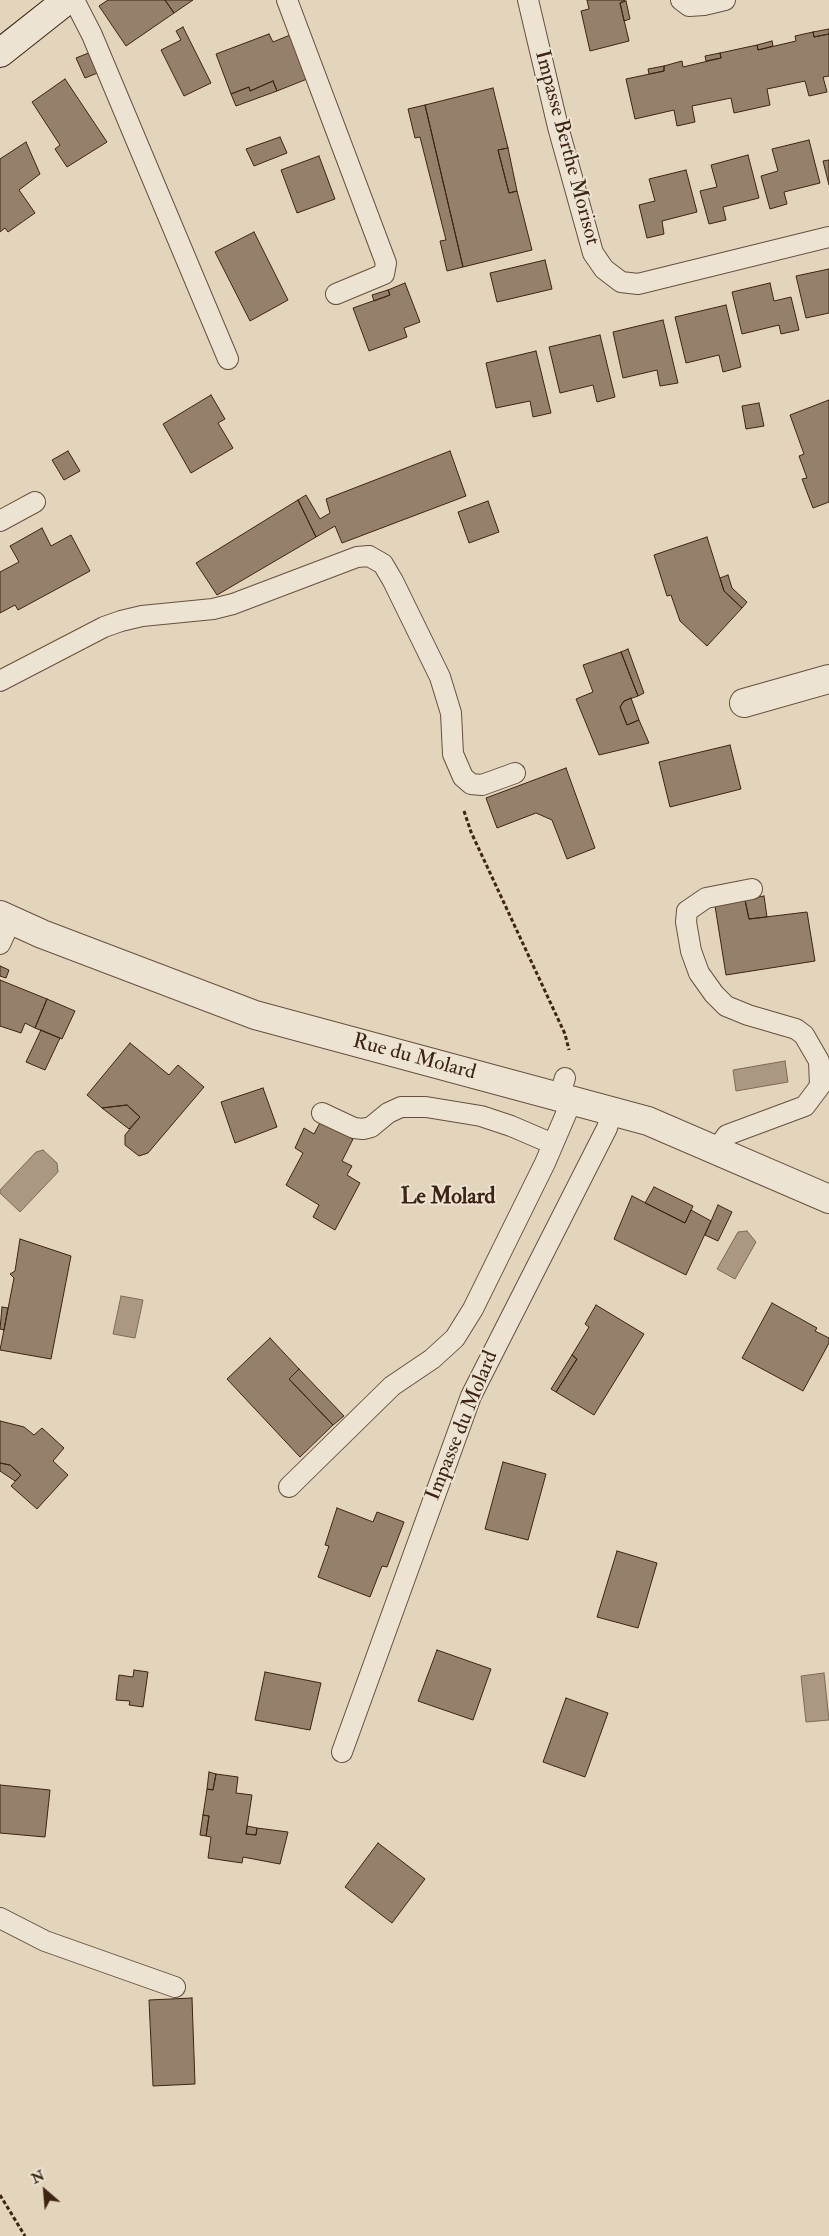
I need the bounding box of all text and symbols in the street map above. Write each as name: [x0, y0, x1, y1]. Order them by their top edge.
street label: Impasse Berthe Morisot: [528, 48, 604, 248]
street label: Rue du Molard: [350, 1029, 478, 1087]
district label: Le Molard: [401, 1185, 495, 1211]
street label: Impasse du Molard: [422, 1347, 504, 1505]
north arrow: [20, 2166, 70, 2216]
text: N: [29, 2167, 47, 2188]

